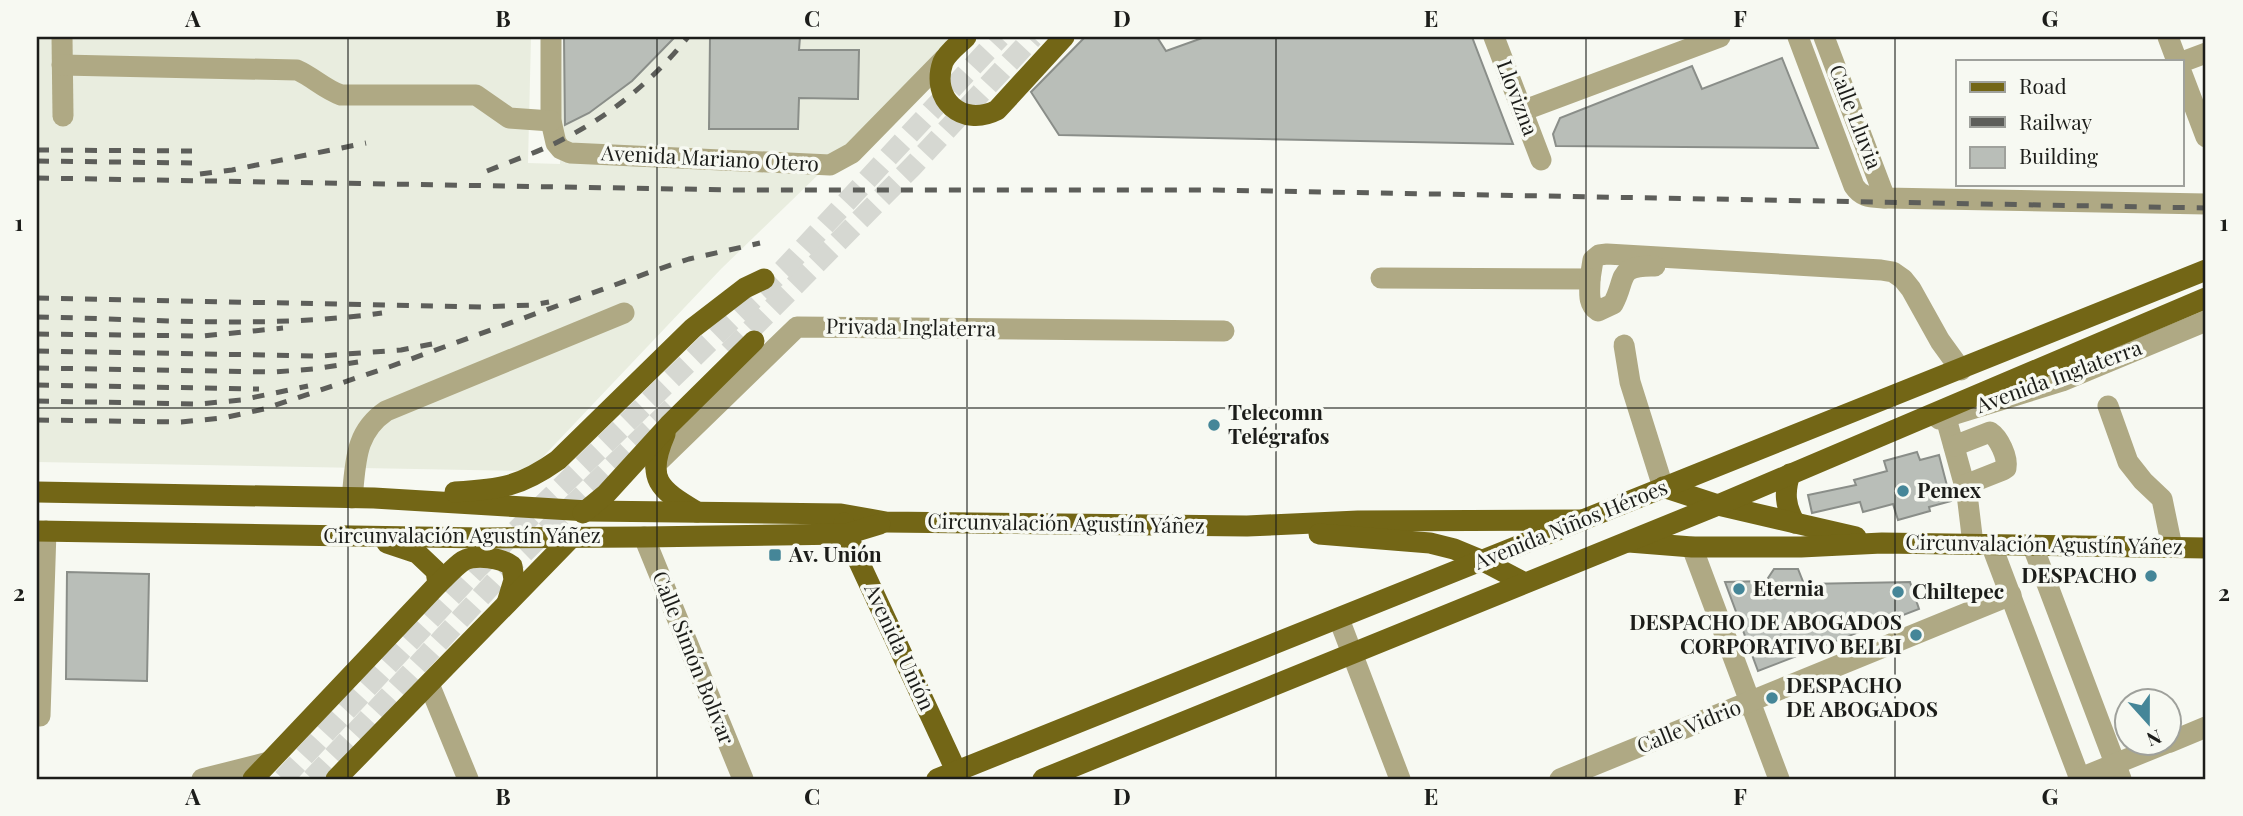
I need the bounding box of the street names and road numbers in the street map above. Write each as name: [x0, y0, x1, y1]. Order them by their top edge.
street label: Llovizna: [1492, 55, 1546, 140]
street label: Calle Lluvia: [1824, 60, 1890, 173]
street label: Avenida Mariano Otero: [599, 137, 820, 177]
street label: Privada Inglaterra: [826, 311, 997, 341]
street label: Avenida Inglaterra: [1971, 332, 2146, 418]
street label: Avenida Niños Héroes: [1468, 472, 1671, 575]
street label: Circunvalación Agustín Yáñez: [927, 506, 1205, 538]
street label: Circunvalación Agustín Yáñez: [323, 520, 601, 548]
street label: Circunvalación Agustín Yáñez: [1905, 527, 2183, 559]
street label: Calle Simón Bolívar: [647, 566, 743, 749]
street label: Avenida Unión: [859, 577, 943, 715]
street label: Calle Vidrio: [1632, 692, 1744, 759]

